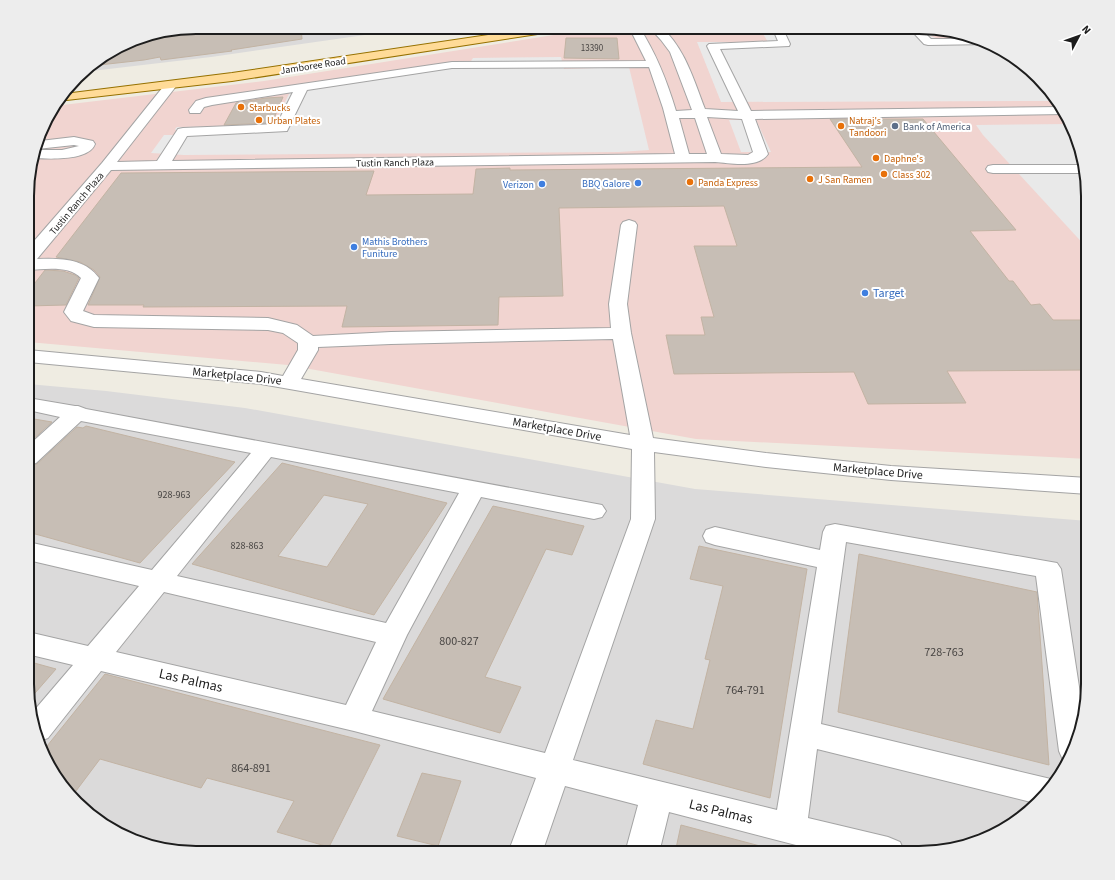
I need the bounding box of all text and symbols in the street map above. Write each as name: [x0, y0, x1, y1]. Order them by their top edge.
north arrow: [1059, 16, 1099, 56]
text: N: [1078, 22, 1094, 37]
house number: 13390: [581, 42, 604, 55]
street label: Jamboree Road: [280, 54, 347, 78]
place label: Starbucks: [249, 101, 290, 115]
marker: Starbucks: [236, 102, 246, 112]
place label: Urban Plates: [267, 114, 320, 128]
place label: Natraj's Tandoori: [849, 114, 886, 140]
marker: Urban Plates: [254, 115, 264, 125]
place label: Bank of America: [903, 120, 971, 134]
marker: Natraj's Tandoori: [836, 121, 846, 131]
marker: Bank of America: [890, 121, 900, 131]
place label: Daphne's: [884, 152, 923, 166]
marker: Daphne's: [871, 153, 881, 163]
street label: Tustin Ranch Plaza: [356, 155, 434, 171]
place label: Class 302: [892, 168, 931, 182]
street label: Tustin Ranch Plaza: [46, 169, 107, 238]
marker: Class 302: [879, 169, 889, 179]
place label: J San Ramen: [818, 173, 872, 187]
marker: J San Ramen: [805, 174, 815, 184]
place label: Panda Express: [698, 176, 758, 190]
place label: BBQ Galore: [582, 177, 630, 191]
marker: Panda Express: [685, 177, 695, 187]
place label: Verizon: [503, 178, 534, 192]
marker: BBQ Galore: [633, 178, 643, 188]
marker: Verizon: [537, 179, 547, 189]
place label: Mathis Brothers Funiture: [362, 235, 428, 261]
marker: Mathis Brothers Funiture: [349, 242, 359, 252]
place label: Target: [873, 285, 904, 302]
marker: Target: [860, 288, 870, 298]
street label: Marketplace Drive: [191, 363, 283, 390]
street label: Marketplace Drive: [511, 413, 603, 446]
street label: Marketplace Drive: [832, 459, 924, 484]
house number: 928-963: [158, 488, 190, 502]
house number: 828-863: [231, 539, 263, 553]
house number: 800-827: [439, 633, 479, 650]
house number: 728-763: [924, 644, 964, 661]
street label: Las Palmas: [157, 664, 225, 698]
house number: 764-791: [725, 682, 765, 699]
house number: 864-891: [231, 760, 271, 777]
street label: Las Palmas: [687, 794, 755, 830]

